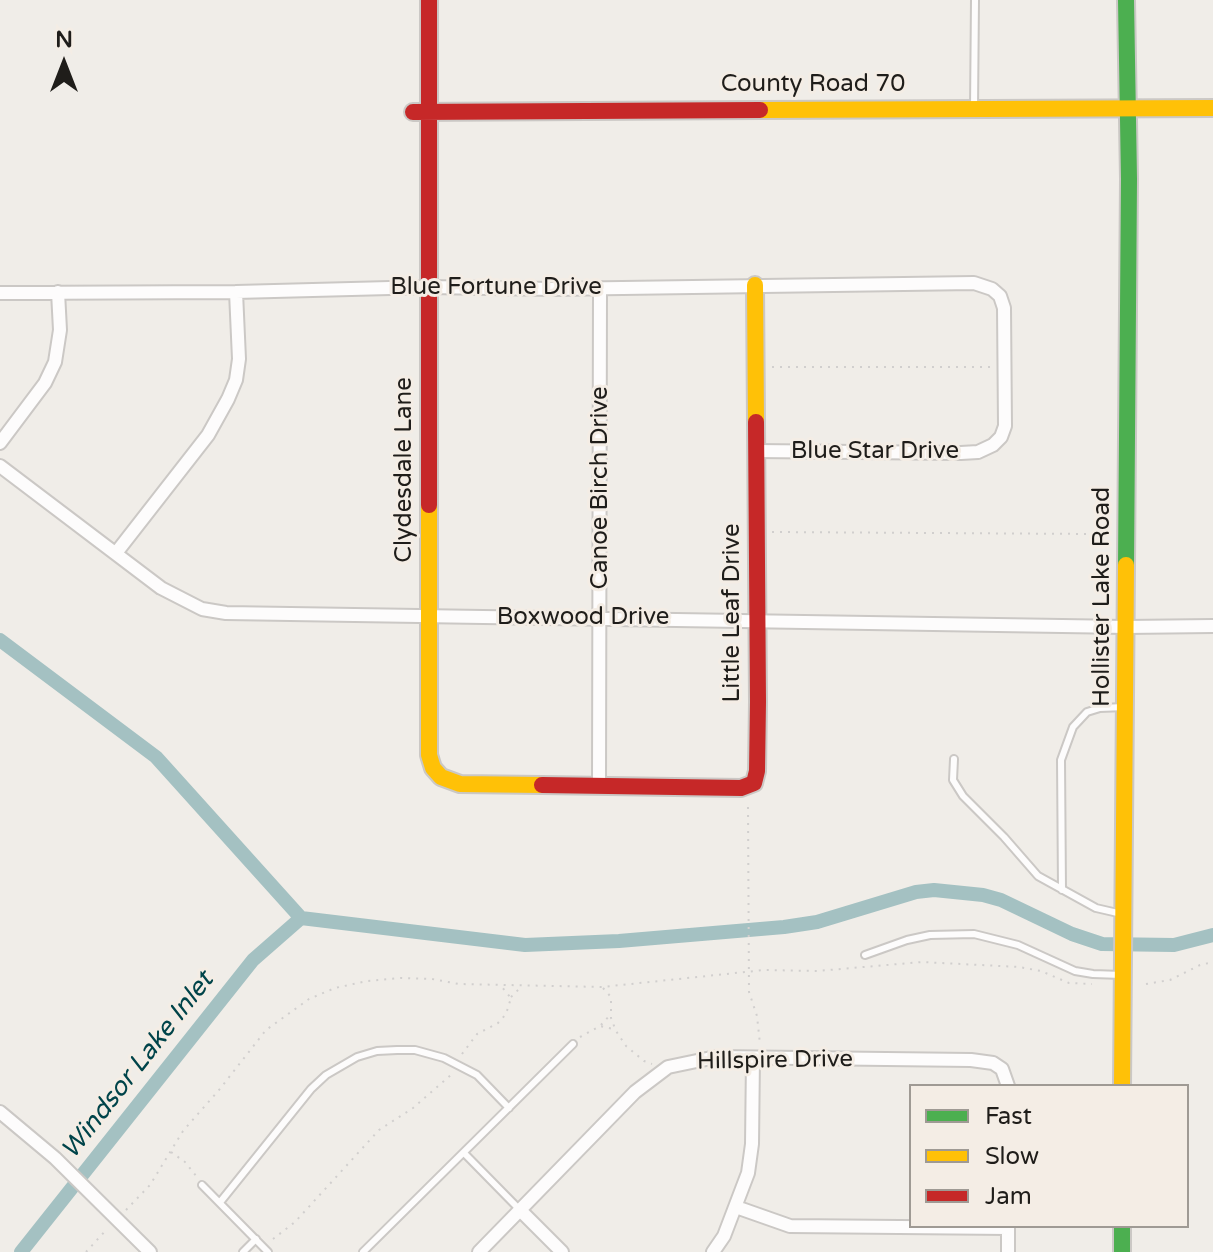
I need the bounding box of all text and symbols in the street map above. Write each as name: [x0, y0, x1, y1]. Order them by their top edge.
north arrow: [24, 24, 104, 104]
text: N: [55, 27, 73, 53]
street label: County Road 70: [721, 71, 905, 99]
street label: Blue Fortune Drive: [390, 274, 602, 302]
street label: Clydesdale Lane: [391, 377, 419, 563]
street label: Canoe Birch Drive: [587, 386, 615, 590]
street label: Blue Star Drive: [791, 438, 959, 466]
street label: Hollister Lake Road: [1089, 487, 1117, 707]
street label: Little Leaf Drive: [719, 523, 747, 703]
street label: Boxwood Drive: [497, 604, 669, 632]
water label: Windsor Lake Inlet: [55, 966, 221, 1166]
street label: Hillspire Drive: [697, 1045, 853, 1077]
legend: [909, 1084, 1189, 1228]
text: Fast: [985, 1102, 1032, 1131]
text: Slow: [985, 1142, 1039, 1171]
text: Jam: [985, 1182, 1032, 1211]

